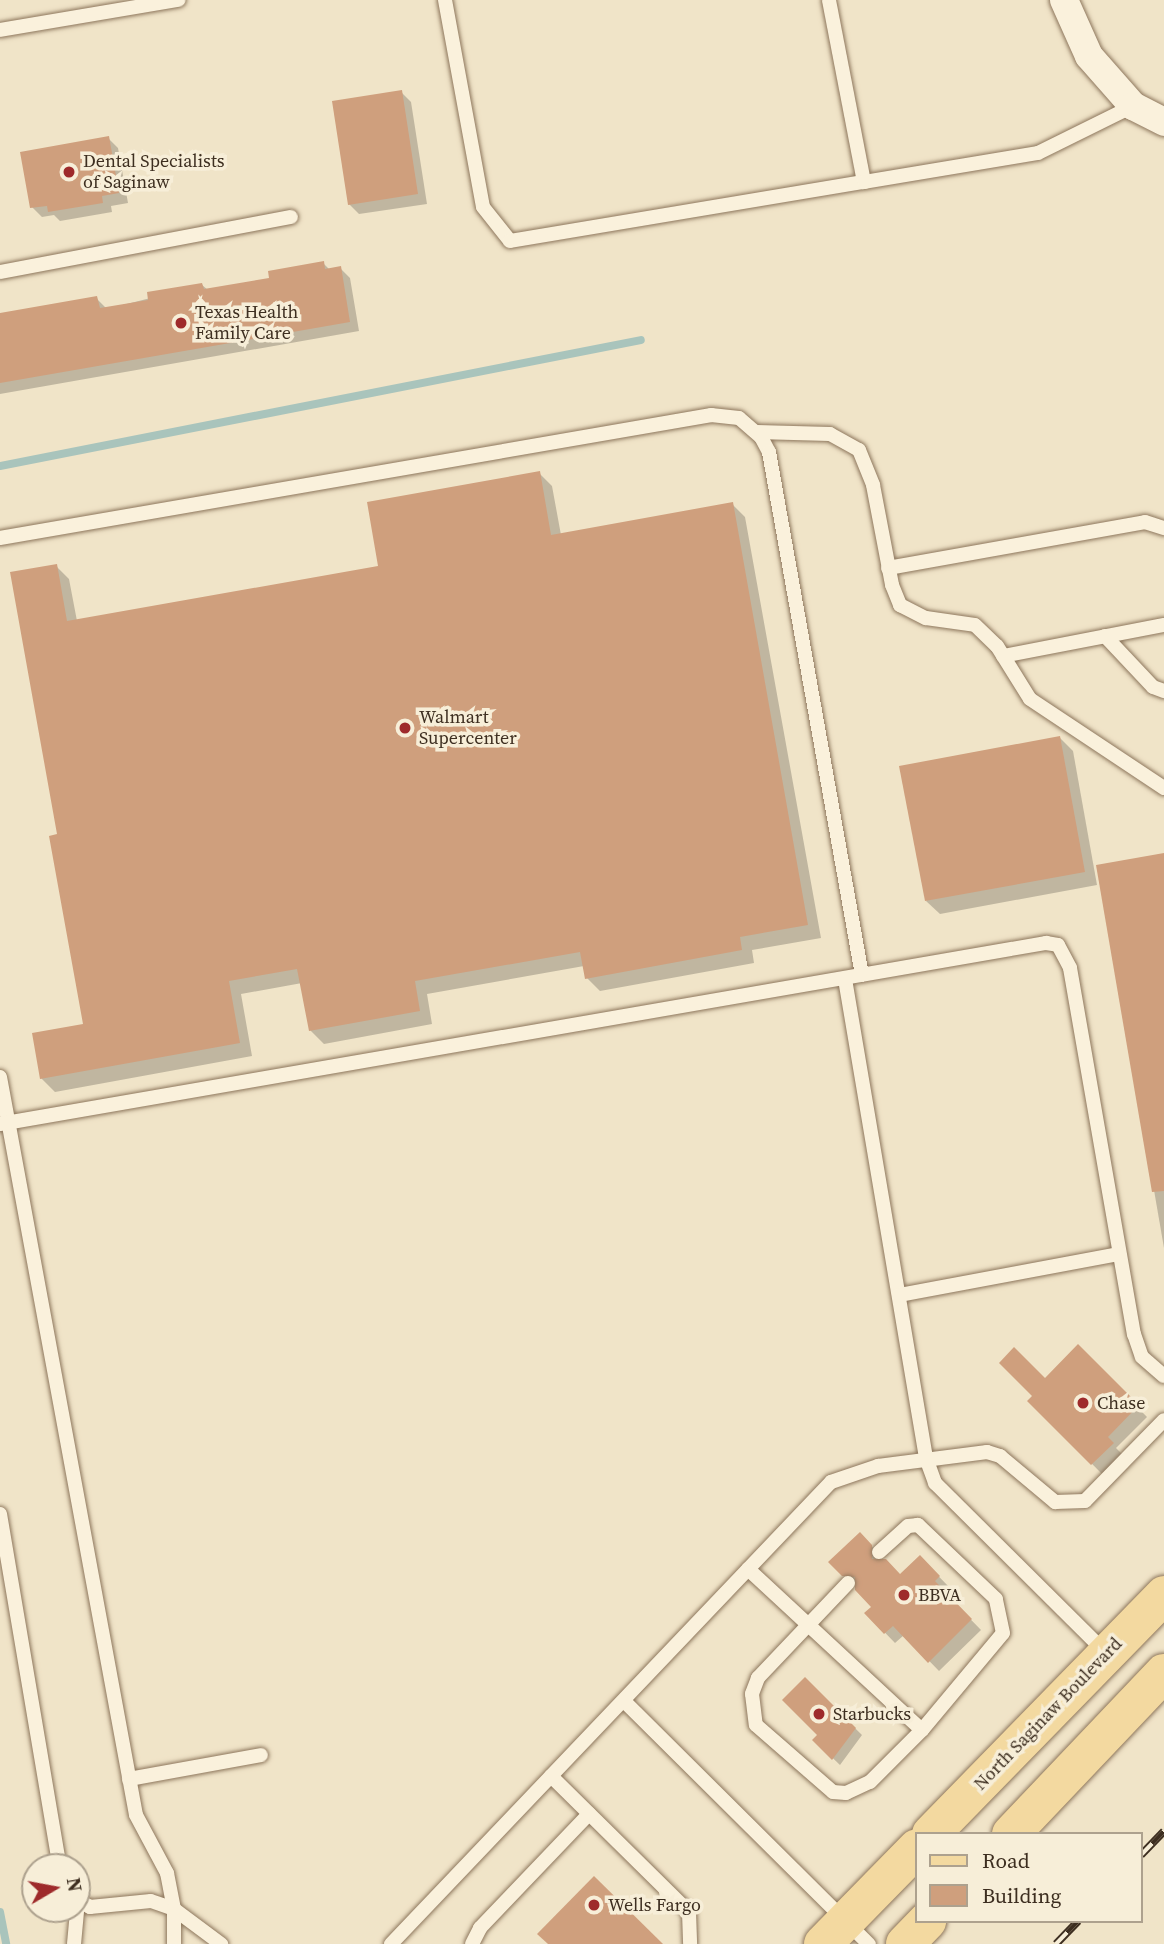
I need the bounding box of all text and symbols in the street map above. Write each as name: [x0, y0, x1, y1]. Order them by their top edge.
place label: Dental Specialists of Saginaw: [83, 151, 225, 194]
marker: Dental Specialists of Saginaw: [61, 164, 77, 180]
place label: Texas Health Family Care: [195, 302, 298, 344]
marker: Texas Health Family Care: [173, 315, 189, 331]
place label: Walmart Supercenter: [419, 707, 517, 750]
marker: Walmart Supercenter: [397, 720, 413, 736]
place label: Chase: [1097, 1392, 1145, 1414]
marker: Chase: [1075, 1395, 1091, 1411]
place label: BBVA: [918, 1584, 961, 1606]
marker: BBVA: [896, 1587, 912, 1603]
street label: North Saginaw Boulevard: [969, 1633, 1127, 1795]
place label: Starbucks: [833, 1703, 911, 1725]
marker: Starbucks: [811, 1706, 827, 1722]
legend: [916, 1832, 1143, 1923]
text: Road: [982, 1846, 1030, 1875]
north arrow: [21, 1853, 91, 1923]
text: N: [61, 1876, 89, 1894]
text: Building: [982, 1881, 1061, 1910]
place label: Wells Fargo: [608, 1894, 701, 1916]
marker: Wells Fargo: [586, 1897, 602, 1913]

